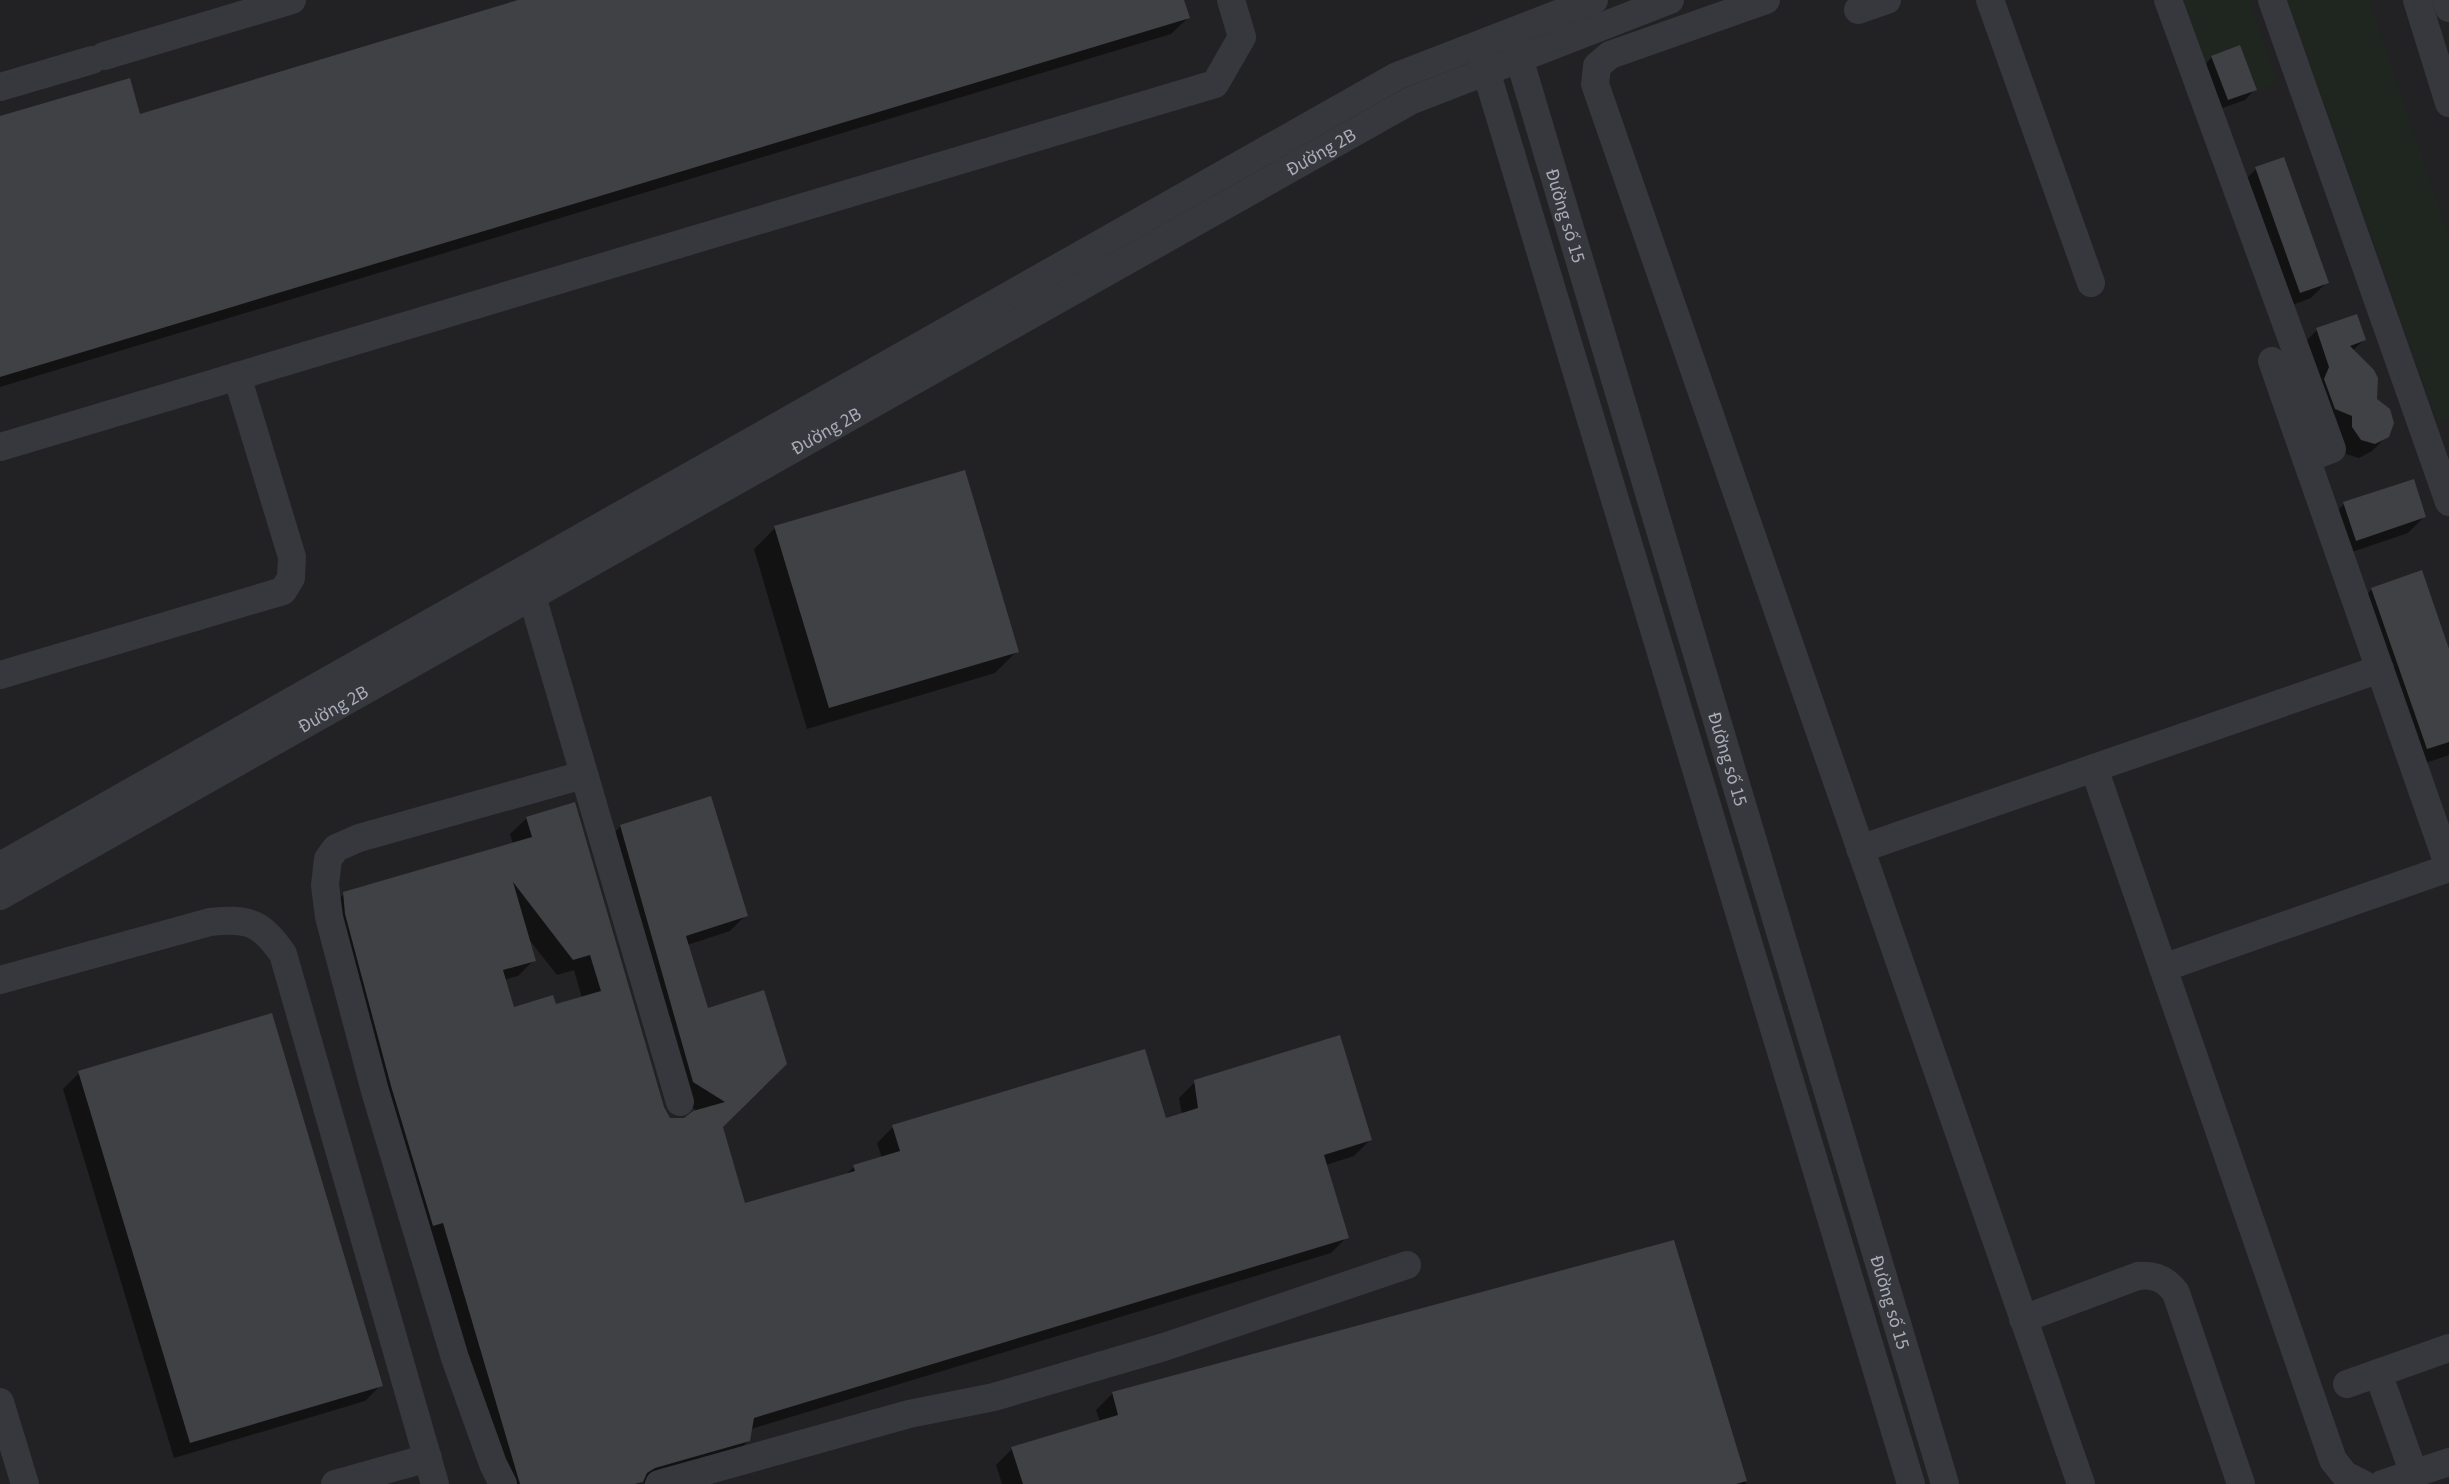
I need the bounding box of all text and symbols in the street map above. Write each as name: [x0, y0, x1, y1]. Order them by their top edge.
street label: Đường 2B: [1281, 122, 1362, 183]
street label: Đường số 15: [1538, 165, 1592, 266]
street label: Đường 2B: [786, 401, 867, 462]
street label: Đường 2B: [293, 679, 374, 740]
street label: Đường số 15: [1700, 709, 1754, 810]
street label: Đường số 15: [1862, 1252, 1916, 1353]

